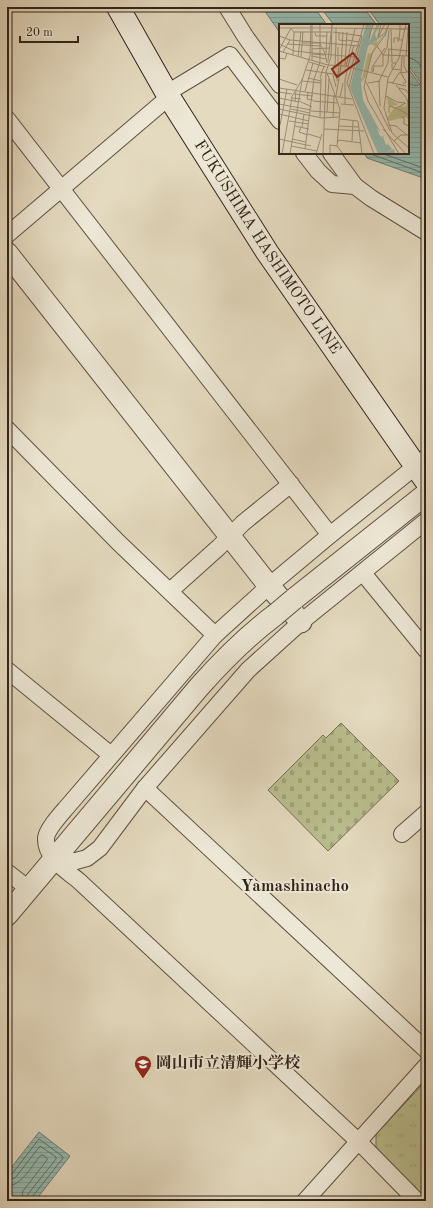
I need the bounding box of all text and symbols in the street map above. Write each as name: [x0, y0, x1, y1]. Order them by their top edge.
scale bar: [20, 18, 78, 44]
inset map: [279, 24, 409, 154]
text: 20 m: [26, 27, 53, 39]
street label: FUKUSHIMA HASHIMOTO LINE: [191, 138, 343, 357]
district label: Yamashinacho: [241, 878, 349, 895]
school or university icon: 岡山市立清輝小学校: [133, 1054, 153, 1079]
place label: 岡山市立清輝小学校: [156, 1054, 301, 1072]

